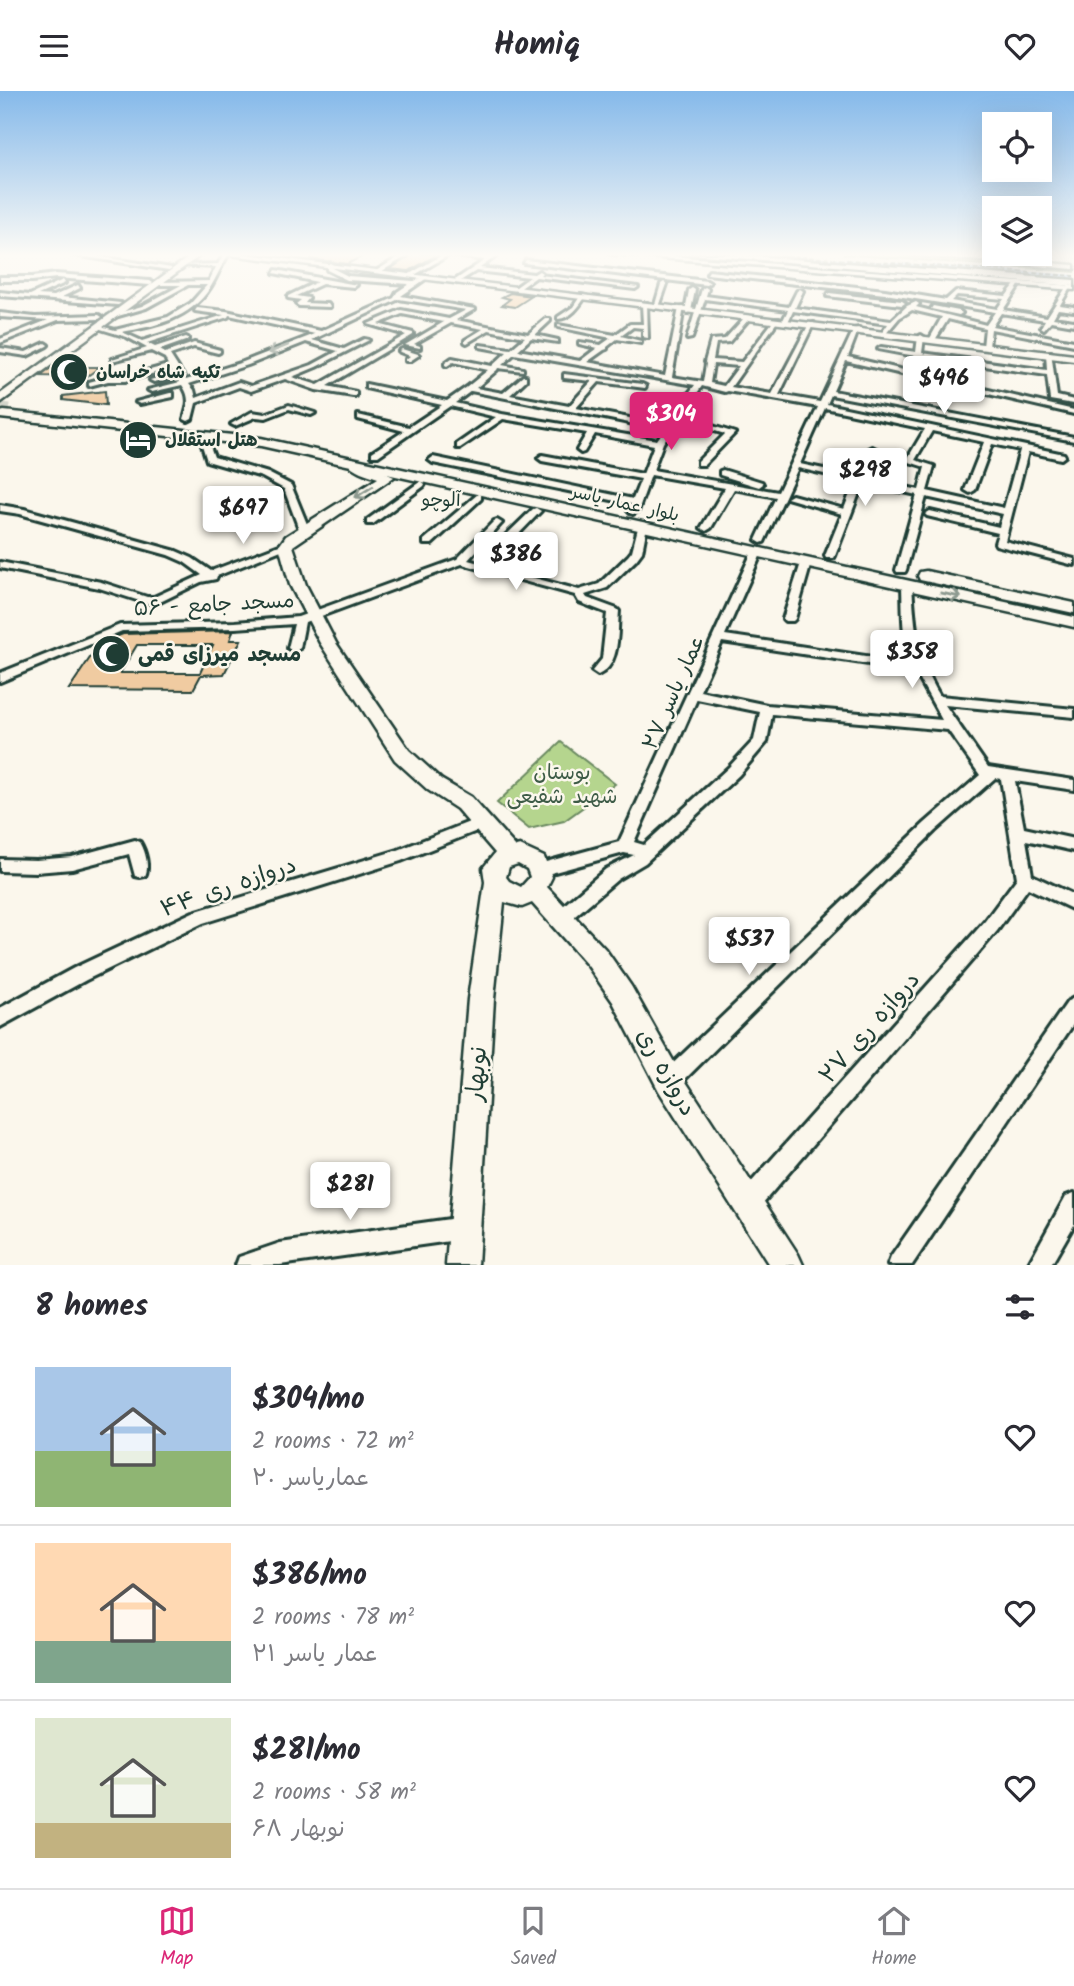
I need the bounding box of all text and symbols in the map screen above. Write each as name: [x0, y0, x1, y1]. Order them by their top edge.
text: Homiq: [494, 20, 580, 71]
icon: menu: [35, 27, 73, 65]
icon: heart: [1001, 27, 1039, 65]
map controls: [982, 112, 1052, 266]
button: locate: [982, 112, 1052, 182]
button: layers: [982, 196, 1052, 266]
one-way arrow: [268, 344, 289, 357]
mosque icon: تکیه شاه خراسان: [48, 351, 90, 393]
pin: $496: [903, 357, 985, 416]
place label: تکیه شاه خراسان: [96, 359, 221, 388]
text: $496: [919, 361, 969, 397]
pin: $304: [630, 393, 712, 452]
text: $304: [646, 397, 696, 433]
hotel icon: هتل استقلال: [117, 419, 159, 461]
place label: هتل استقلال: [165, 427, 258, 456]
pin: $298: [824, 449, 906, 508]
text: $298: [839, 453, 891, 489]
street label: بلوار عمار یاسر: [566, 477, 682, 531]
one-way arrow: [354, 485, 374, 499]
district label: آلوچو: [420, 486, 462, 516]
pin: $697: [202, 487, 284, 546]
text: $697: [219, 491, 267, 527]
pin: $386: [475, 533, 557, 592]
text: $386: [490, 537, 542, 573]
street label: ۵۶ - مسجد جامع: [133, 585, 295, 626]
one-way arrow: [939, 588, 962, 602]
street label: عمار یاسر ۲۷: [634, 630, 714, 755]
pin: $358: [871, 631, 953, 690]
mosque icon: مسجد میرزای قمی: [90, 633, 132, 675]
text: $358: [886, 635, 938, 671]
place label: مسجد میرزای قمی: [138, 639, 301, 672]
park label: بوستان شهید شفیعی: [506, 757, 618, 814]
street label: دروازه ری ۴۴: [155, 846, 302, 929]
pin: $537: [708, 917, 790, 977]
text: $537: [725, 922, 773, 958]
street label: دروازه ری ۲۷: [810, 963, 930, 1093]
street label: دروازه ری: [625, 1021, 707, 1124]
street label: نوبهار: [456, 1045, 499, 1104]
pin: $281: [309, 1163, 391, 1222]
text: $281: [326, 1167, 374, 1203]
text: 8 homes: [35, 1283, 148, 1331]
icon: filters: [1001, 1288, 1039, 1326]
text: $304/mo: [252, 1376, 365, 1424]
icon: home: [91, 1395, 175, 1479]
icon: heart: [1001, 1418, 1039, 1456]
text: 2 rooms · 72 m²: [252, 1424, 414, 1460]
text: عماریاسر ۲۰: [252, 1461, 370, 1497]
text: $386/mo: [252, 1552, 367, 1600]
icon: home: [91, 1571, 175, 1655]
icon: heart: [1001, 1594, 1039, 1632]
text: 2 rooms · 78 m²: [252, 1600, 414, 1636]
text: عمار یاسر ۲۱: [252, 1637, 379, 1673]
text: $281/mo: [252, 1727, 361, 1775]
icon: home: [91, 1746, 175, 1830]
icon: heart: [1001, 1769, 1039, 1807]
text: 2 rooms · 58 m²: [252, 1775, 416, 1811]
text: نوبهار ۶۸: [252, 1812, 345, 1848]
tab: Map: [158, 1902, 196, 1974]
tab: Saved: [511, 1902, 556, 1974]
tab: Home: [871, 1902, 916, 1974]

